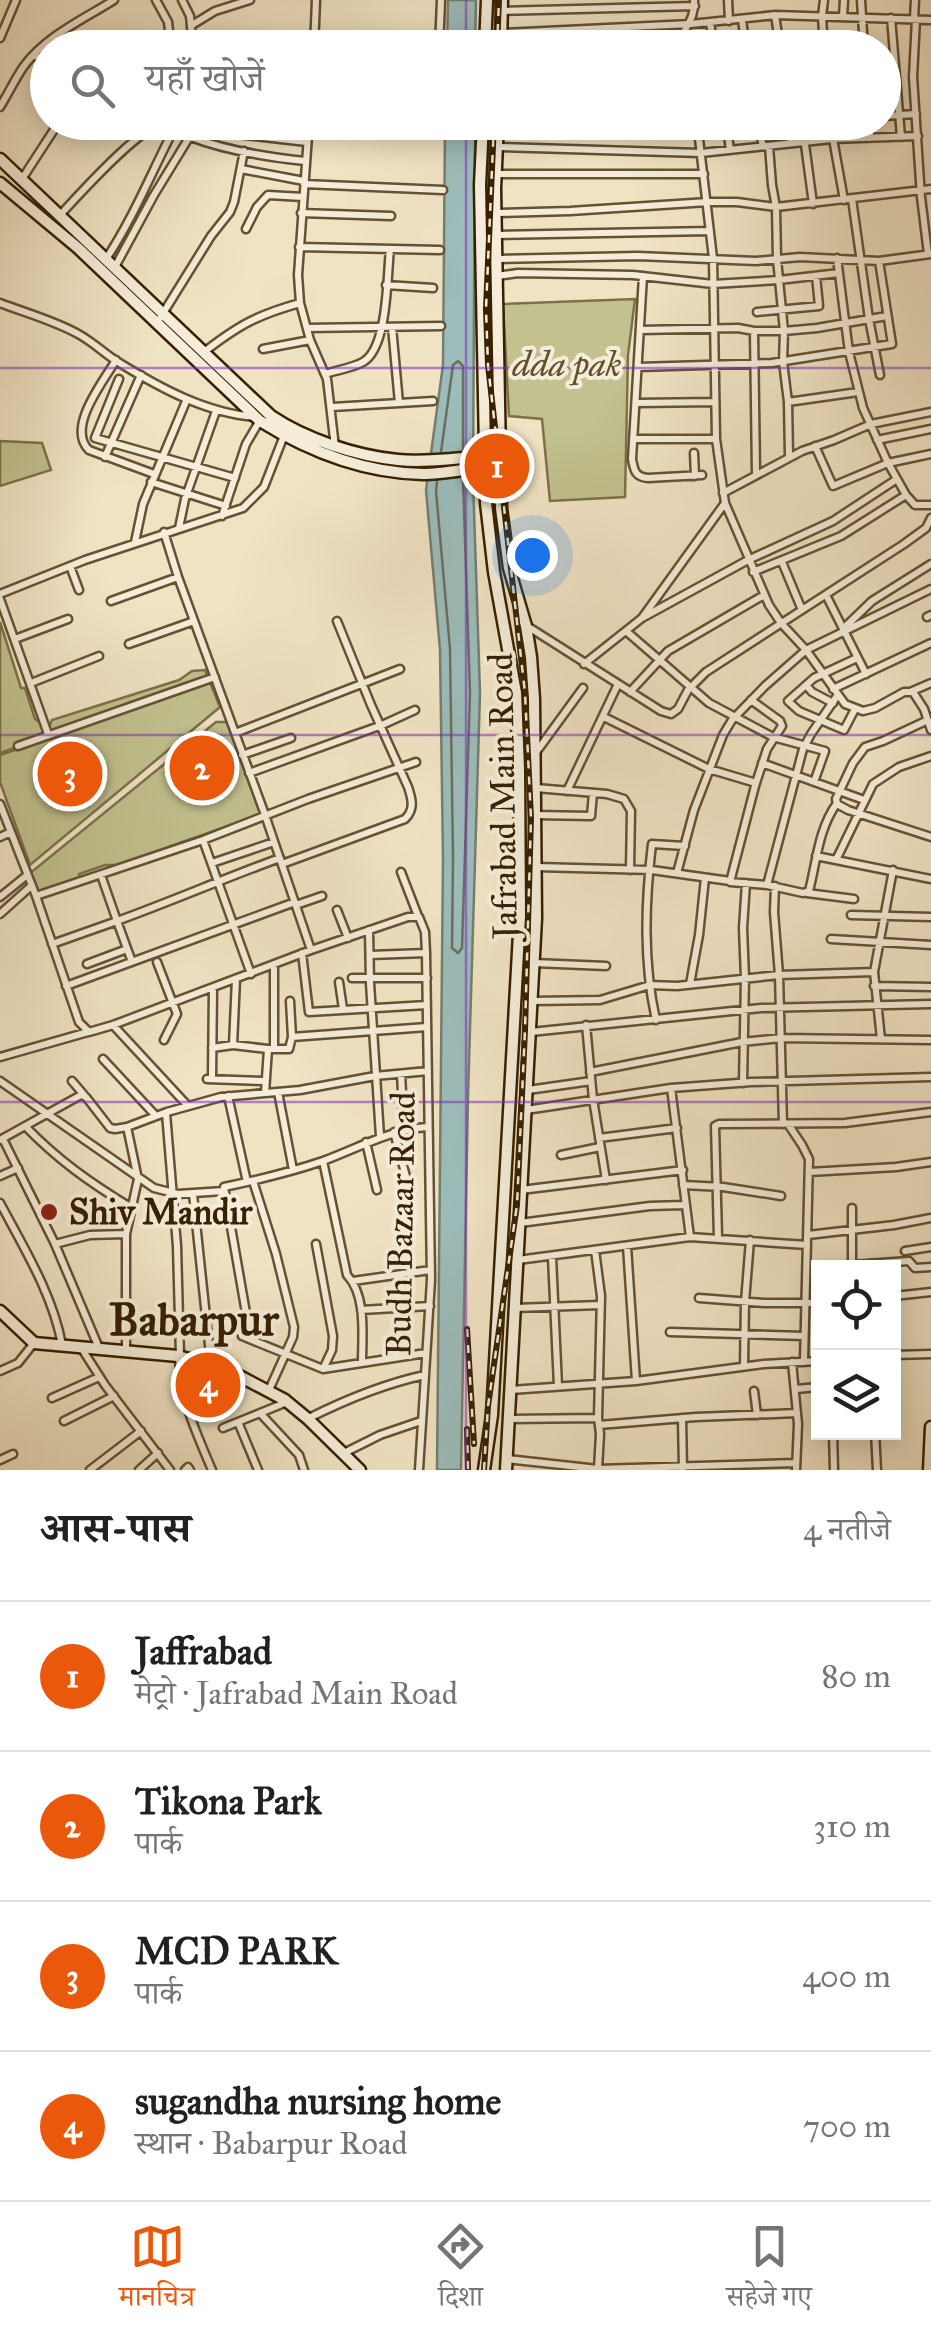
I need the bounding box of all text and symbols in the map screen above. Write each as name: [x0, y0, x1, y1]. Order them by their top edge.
search box: [30, 30, 901, 140]
text: यहाँ खोजें: [145, 55, 264, 101]
icon: search: [65, 58, 120, 113]
park label: dda pak: [512, 343, 622, 386]
pin: 1: [464, 428, 530, 504]
your location: [507, 530, 558, 581]
street label: Jafrabad Main Road: [479, 652, 527, 943]
pin: 2: [170, 730, 234, 806]
pin: 3: [38, 736, 102, 812]
street label: Budh Bazaar Road: [377, 1091, 425, 1357]
place label: Shiv Mandir: [69, 1191, 253, 1234]
marker: Shiv Mandir: [38, 1201, 60, 1223]
map controls: [811, 1260, 901, 1440]
button: locate: [811, 1260, 901, 1350]
district label: Babarpur: [109, 1292, 280, 1347]
pin: 4: [176, 1348, 240, 1422]
button: layers: [811, 1350, 901, 1440]
text: आस-पास: [40, 1502, 191, 1554]
text: 4 नतीजे: [803, 1510, 891, 1549]
text: Jaffrabad: [135, 1628, 272, 1674]
text: 1: [66, 1657, 79, 1696]
text: 80 m: [822, 1657, 891, 1696]
text: मेट्रो · Jafrabad Main Road: [135, 1674, 458, 1713]
text: Tikona Park: [135, 1778, 322, 1824]
text: 2: [65, 1807, 80, 1846]
text: 310 m: [813, 1807, 891, 1846]
text: पार्क: [135, 1824, 182, 1863]
text: MCD PARK: [135, 1928, 338, 1974]
text: 3: [66, 1957, 79, 1996]
text: 400 m: [802, 1957, 891, 1996]
text: पार्क: [135, 1974, 182, 2013]
text: sugandha nursing home: [135, 2078, 501, 2124]
text: 4: [64, 2107, 81, 2146]
text: 700 m: [803, 2107, 891, 2146]
text: स्थान · Babarpur Road: [135, 2124, 408, 2163]
tab: मानचित्र: [119, 2219, 195, 2324]
tab: दिशा: [433, 2219, 488, 2324]
tab: सहेजे गए: [726, 2219, 812, 2324]

